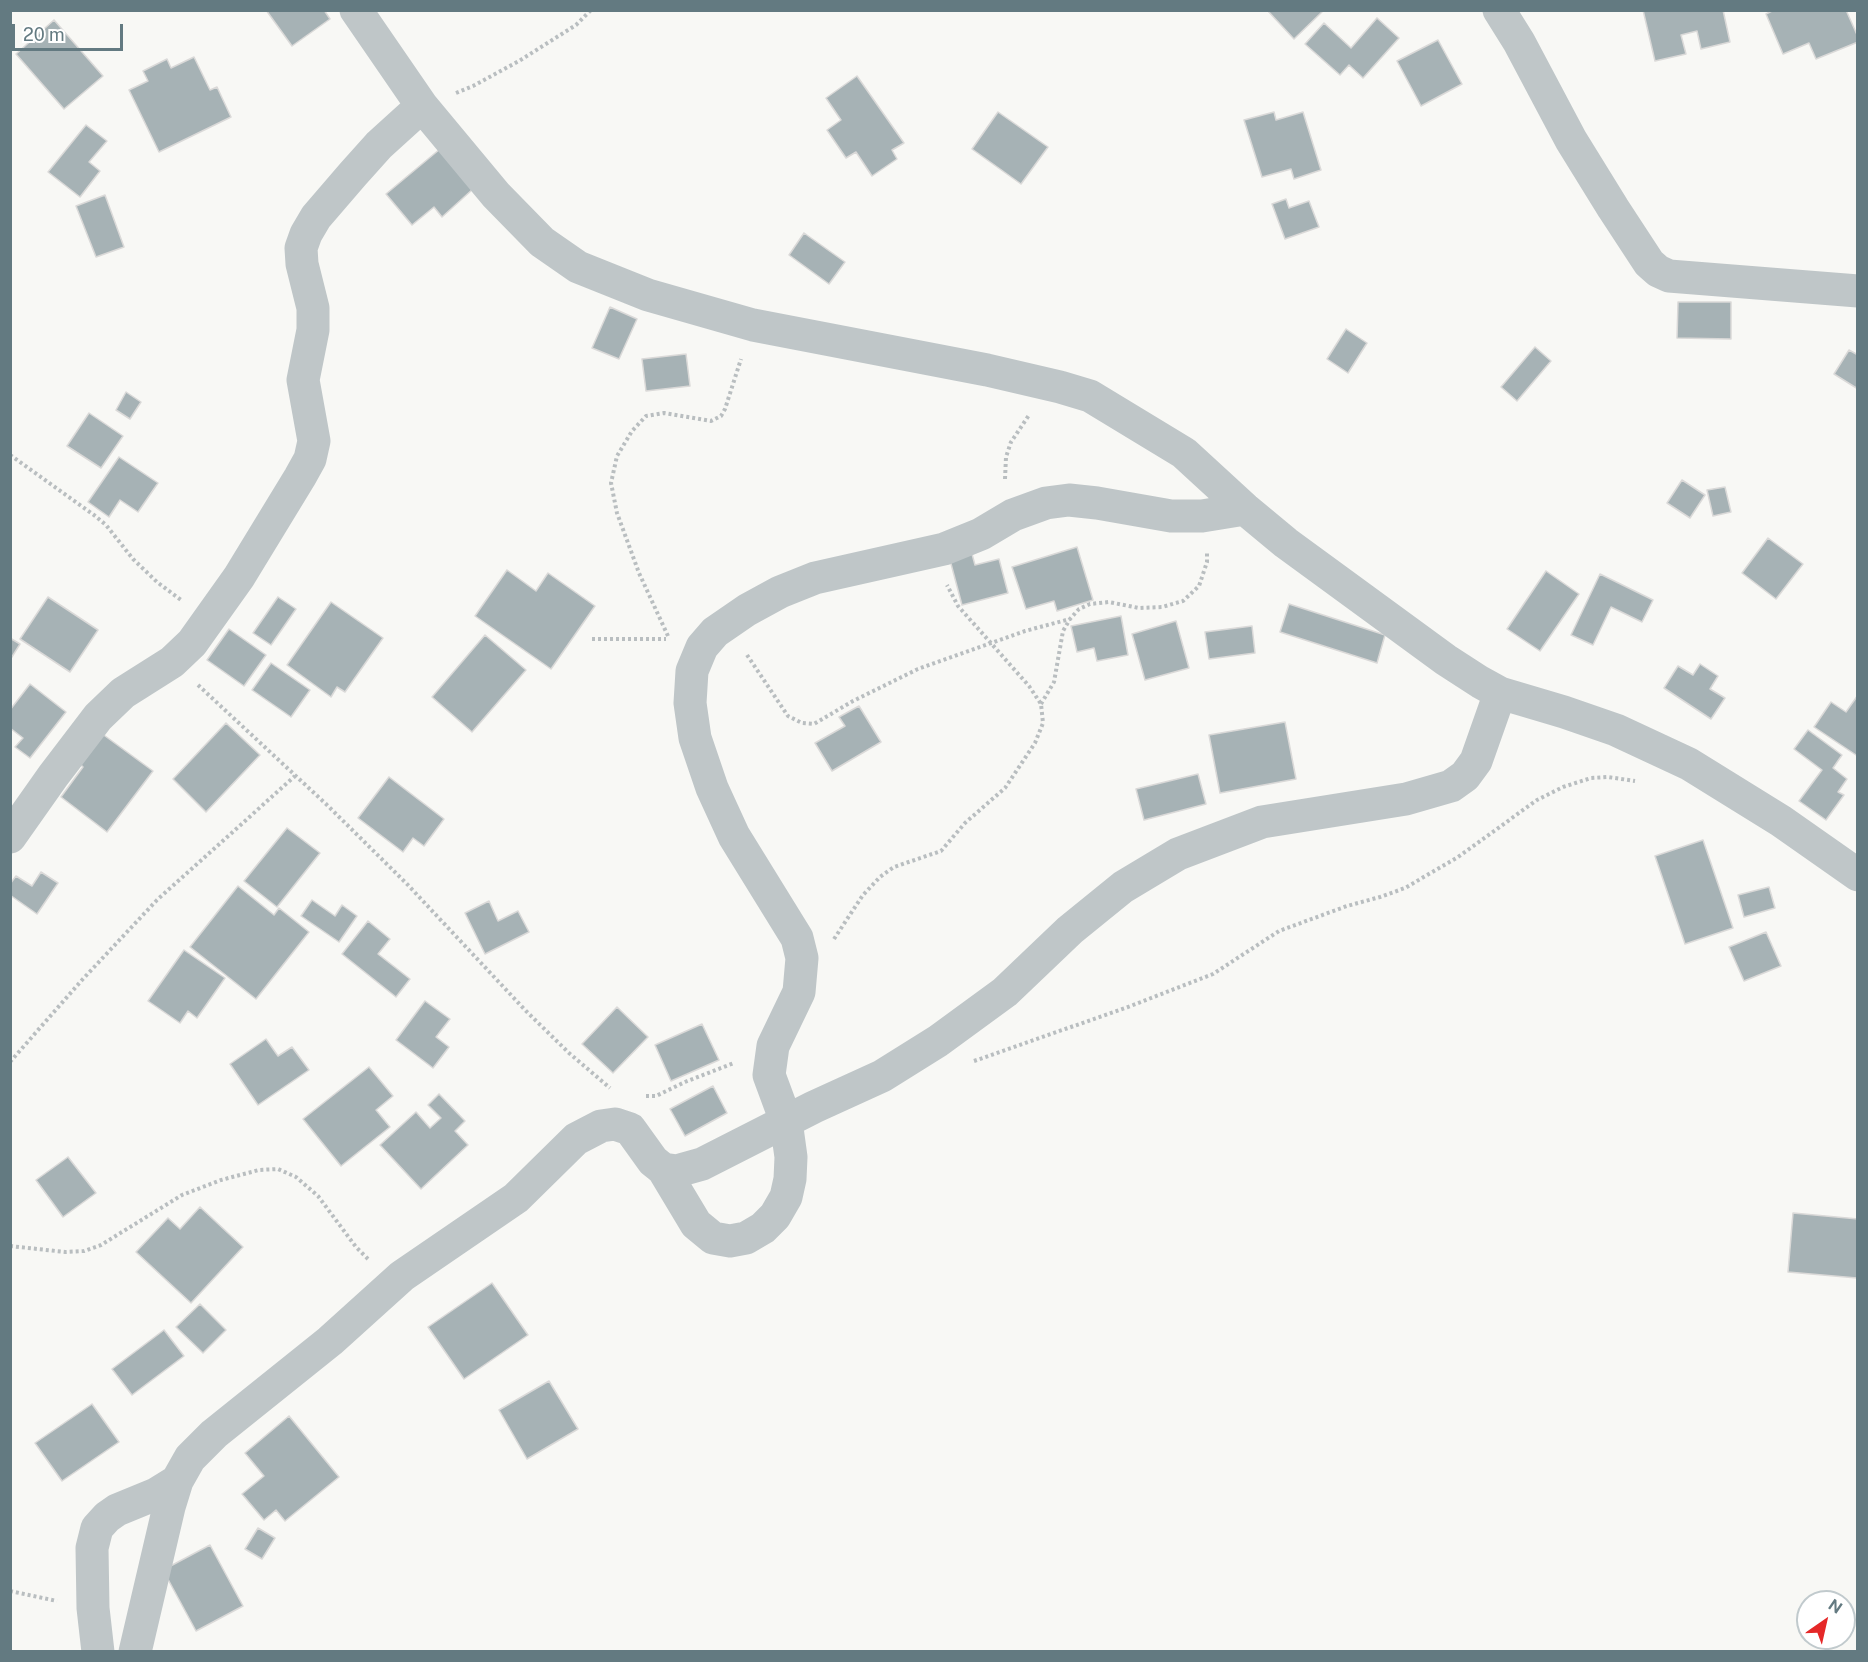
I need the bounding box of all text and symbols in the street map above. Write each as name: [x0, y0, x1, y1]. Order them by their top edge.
scale bar: [15, 12, 126, 50]
text: 20 m: [23, 24, 65, 45]
north arrow: [1796, 1590, 1856, 1650]
text: N: [1825, 1595, 1846, 1618]

